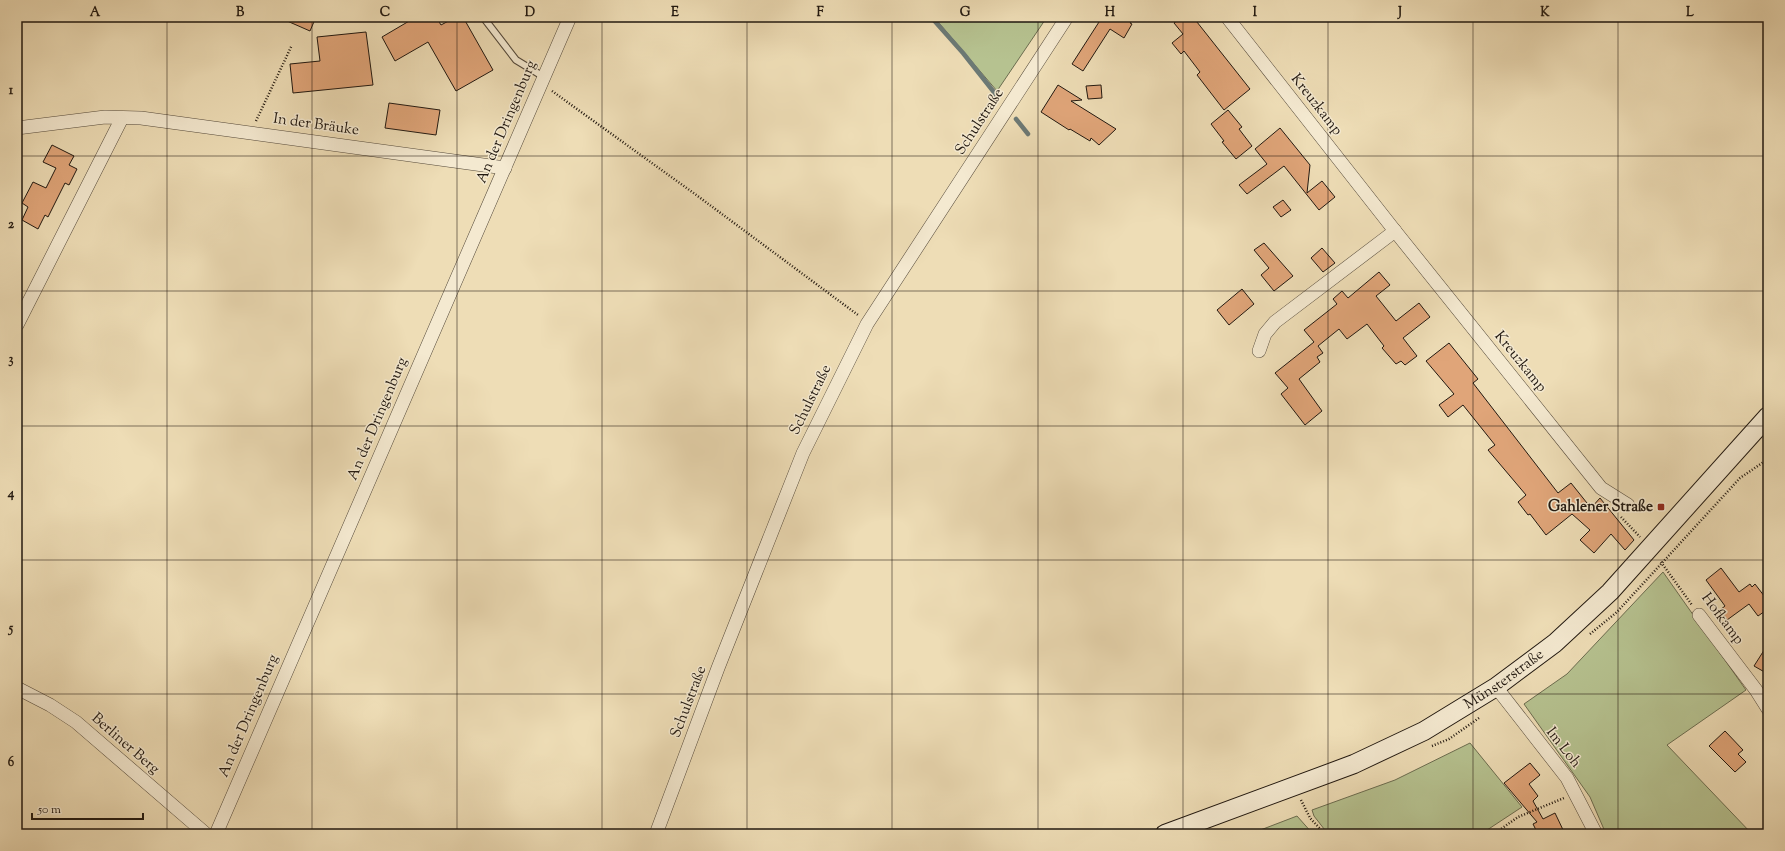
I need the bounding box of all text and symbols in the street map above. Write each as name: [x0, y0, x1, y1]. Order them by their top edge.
text: A: [90, 4, 101, 22]
text: B: [236, 4, 245, 22]
text: C: [380, 4, 390, 22]
text: D: [525, 4, 535, 22]
text: E: [671, 4, 679, 22]
text: F: [816, 4, 824, 22]
text: G: [960, 4, 971, 22]
text: H: [1105, 4, 1116, 22]
text: I: [1253, 4, 1258, 22]
text: J: [1397, 4, 1402, 22]
text: K: [1540, 4, 1550, 22]
text: L: [1686, 4, 1694, 22]
street label: An der Dringenburg: [472, 57, 542, 187]
street label: Kreuzkamp: [1285, 70, 1347, 140]
text: 1: [9, 82, 14, 100]
street label: Schulstraße: [951, 85, 1009, 159]
street label: In der Bräuke: [272, 109, 360, 141]
text: 2: [8, 216, 15, 234]
street label: Kreuzkamp: [1489, 327, 1551, 397]
text: 3: [8, 351, 14, 369]
street label: An der Dringenburg: [343, 354, 413, 484]
street label: Schulstraße: [785, 361, 837, 439]
text: 4: [7, 485, 15, 503]
place label: Gahlener Straße: [1548, 497, 1653, 518]
marker: Gahlener Straße: [1656, 502, 1666, 512]
street label: Hofkamp: [1696, 589, 1748, 649]
text: 5: [8, 620, 14, 638]
street label: Münsterstraße: [1460, 644, 1548, 715]
street label: An der Dringenburg: [214, 651, 284, 781]
street label: Schulstraße: [666, 663, 712, 741]
street label: Berliner Berg: [86, 708, 164, 780]
street label: Im Loh: [1540, 723, 1586, 773]
text: 6: [8, 754, 15, 772]
scale bar: [32, 795, 143, 821]
text: 50 m: [37, 801, 61, 819]

